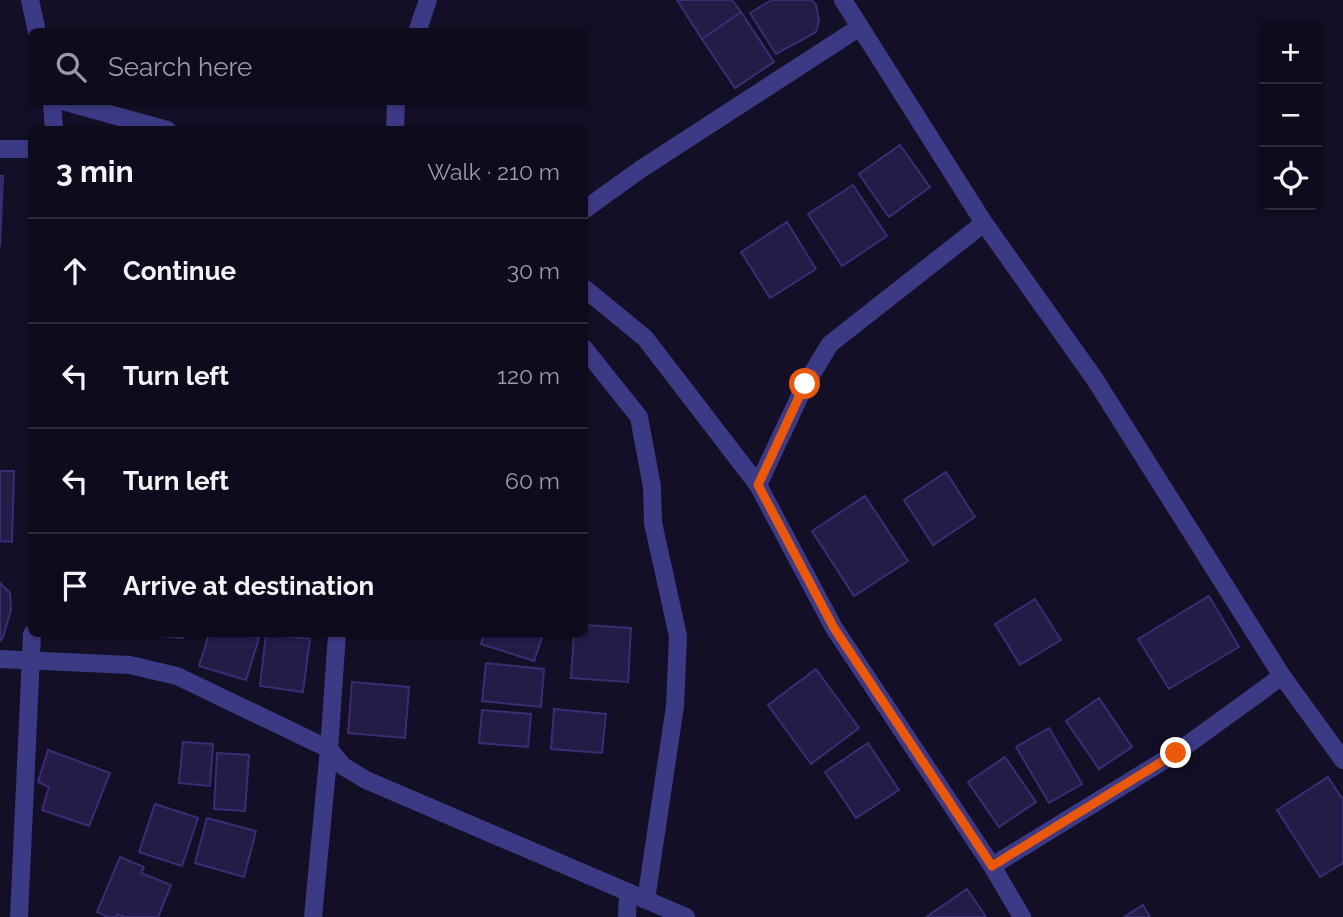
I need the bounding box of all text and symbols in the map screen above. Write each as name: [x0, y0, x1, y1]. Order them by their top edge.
map controls: [1259, 21, 1322, 210]
button: +: [1259, 21, 1322, 84]
search box: [28, 28, 588, 105]
icon: search: [52, 48, 90, 86]
text: Search here: [108, 52, 252, 82]
button: −: [1259, 84, 1322, 147]
button: locate: [1259, 147, 1322, 210]
text: 3 min: [56, 154, 134, 189]
text: Walk · 210 m: [427, 158, 560, 185]
icon: ahead: [56, 252, 94, 290]
text: Continue: [123, 256, 236, 286]
text: 30 m: [507, 257, 560, 284]
icon: left: [56, 357, 94, 395]
text: Turn left: [123, 361, 229, 391]
text: 120 m: [497, 362, 560, 389]
route start: [789, 368, 820, 399]
icon: left: [56, 462, 94, 500]
text: Turn left: [123, 466, 229, 496]
text: 60 m: [505, 467, 560, 494]
icon: arrive: [56, 567, 94, 605]
text: Arrive at destination: [123, 571, 374, 601]
route end: [1160, 737, 1191, 768]

